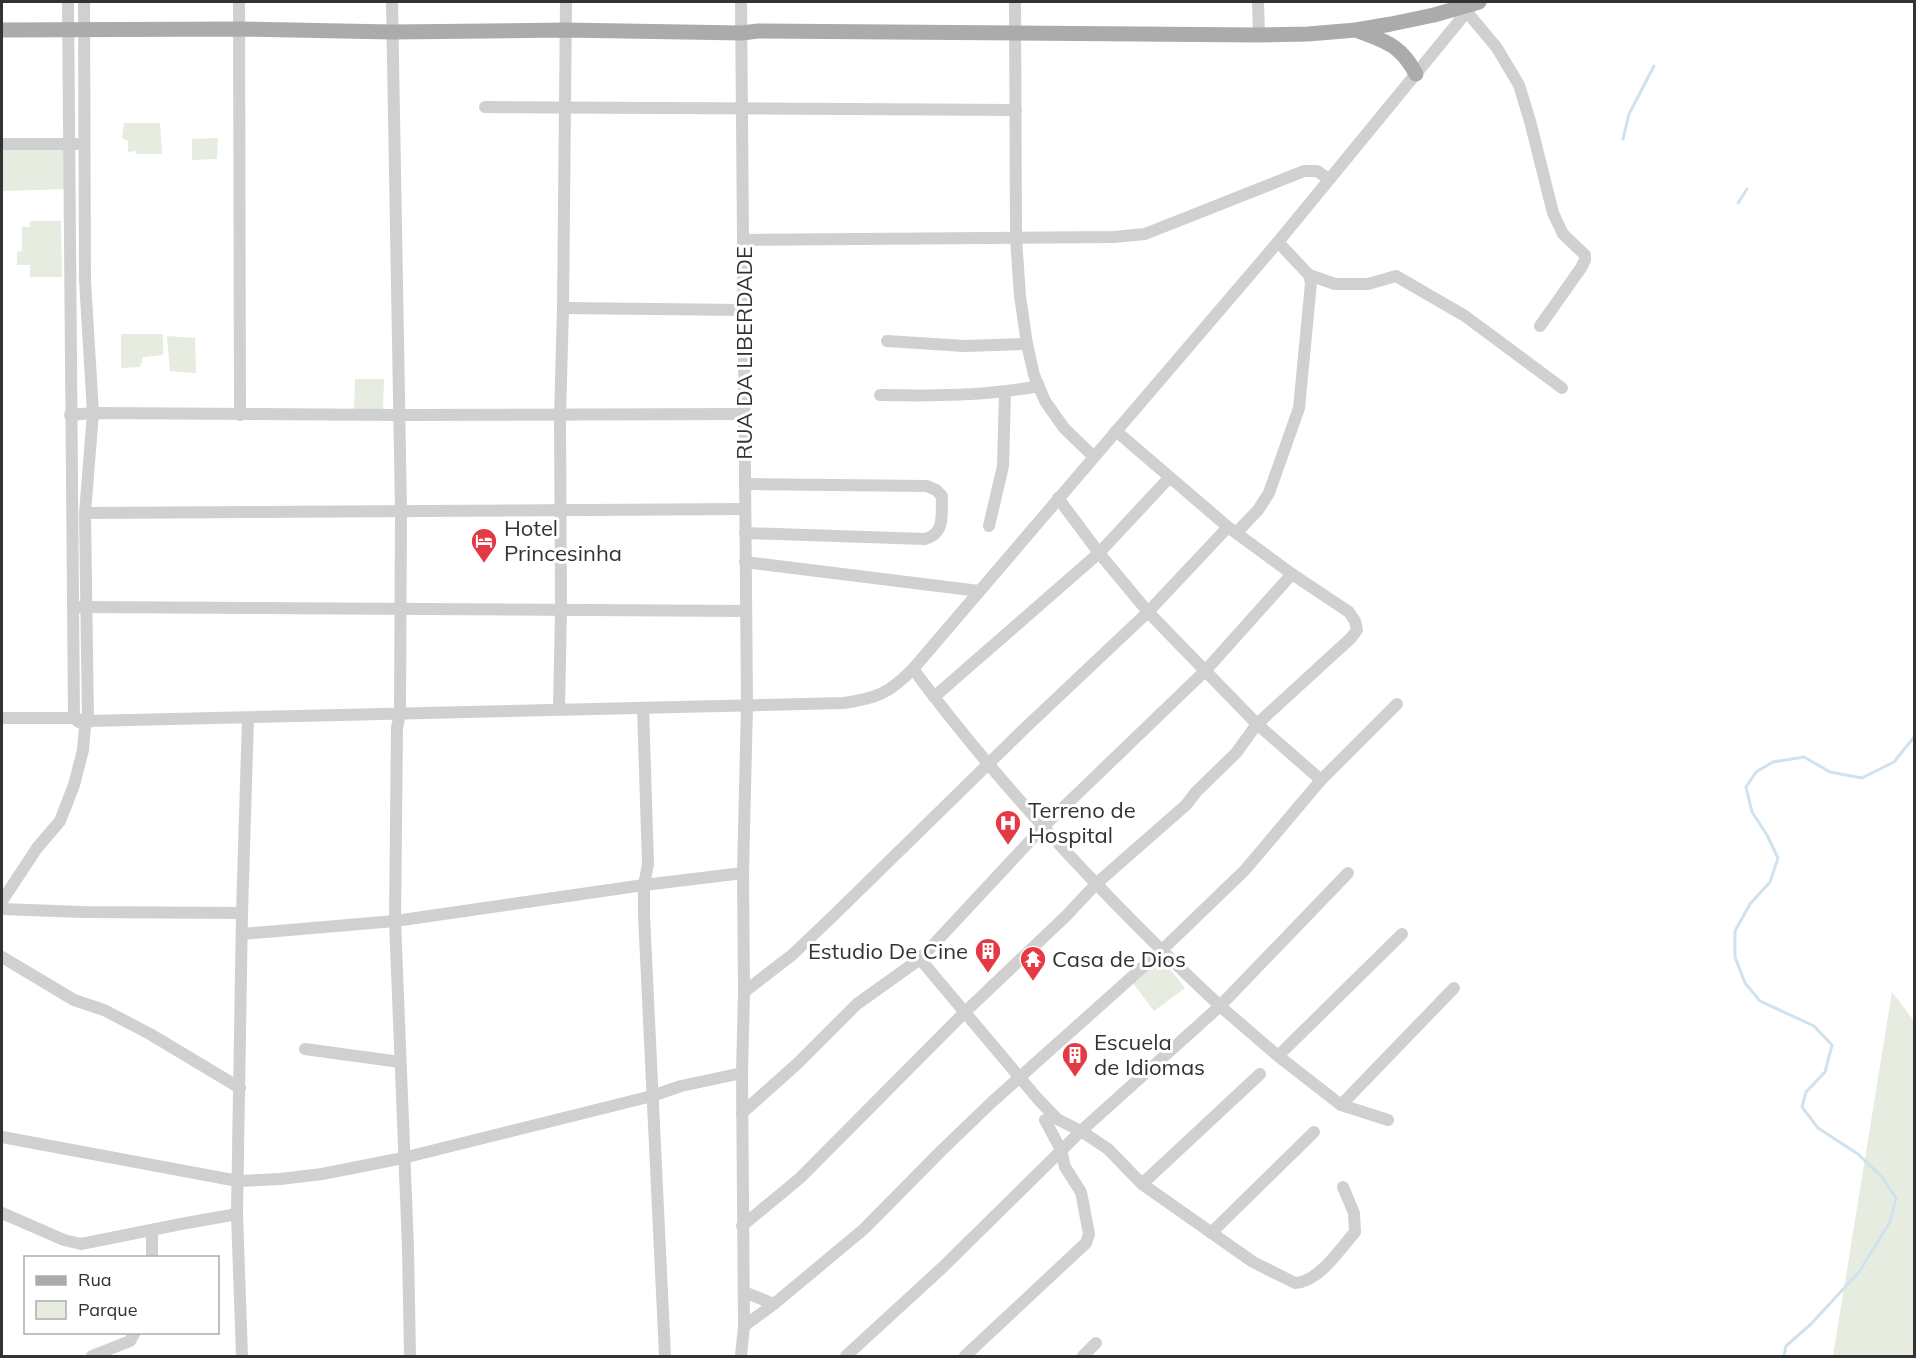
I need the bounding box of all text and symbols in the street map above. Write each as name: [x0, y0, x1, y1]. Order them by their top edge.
street label: RUA DA LIBERDADE: [730, 246, 758, 460]
place label: Hotel Princesinha: [504, 514, 622, 567]
hotel icon: Hotel Princesinha: [469, 526, 499, 564]
place label: Terreno de Hospital: [1028, 796, 1136, 849]
hospital icon: Terreno de Hospital: [993, 808, 1023, 846]
building icon: Estudio De Cine: [973, 936, 1003, 974]
place label: Estudio De Cine: [808, 937, 968, 965]
temple icon: Casa de Dios: [1018, 944, 1048, 982]
place label: Casa de Dios: [1052, 945, 1186, 973]
place label: Escuela de Idiomas: [1094, 1028, 1205, 1081]
building icon: Escuela de Idiomas: [1060, 1040, 1090, 1078]
legend: [24, 1256, 219, 1334]
text: Rua: [78, 1268, 112, 1291]
text: Parque: [78, 1298, 137, 1321]

